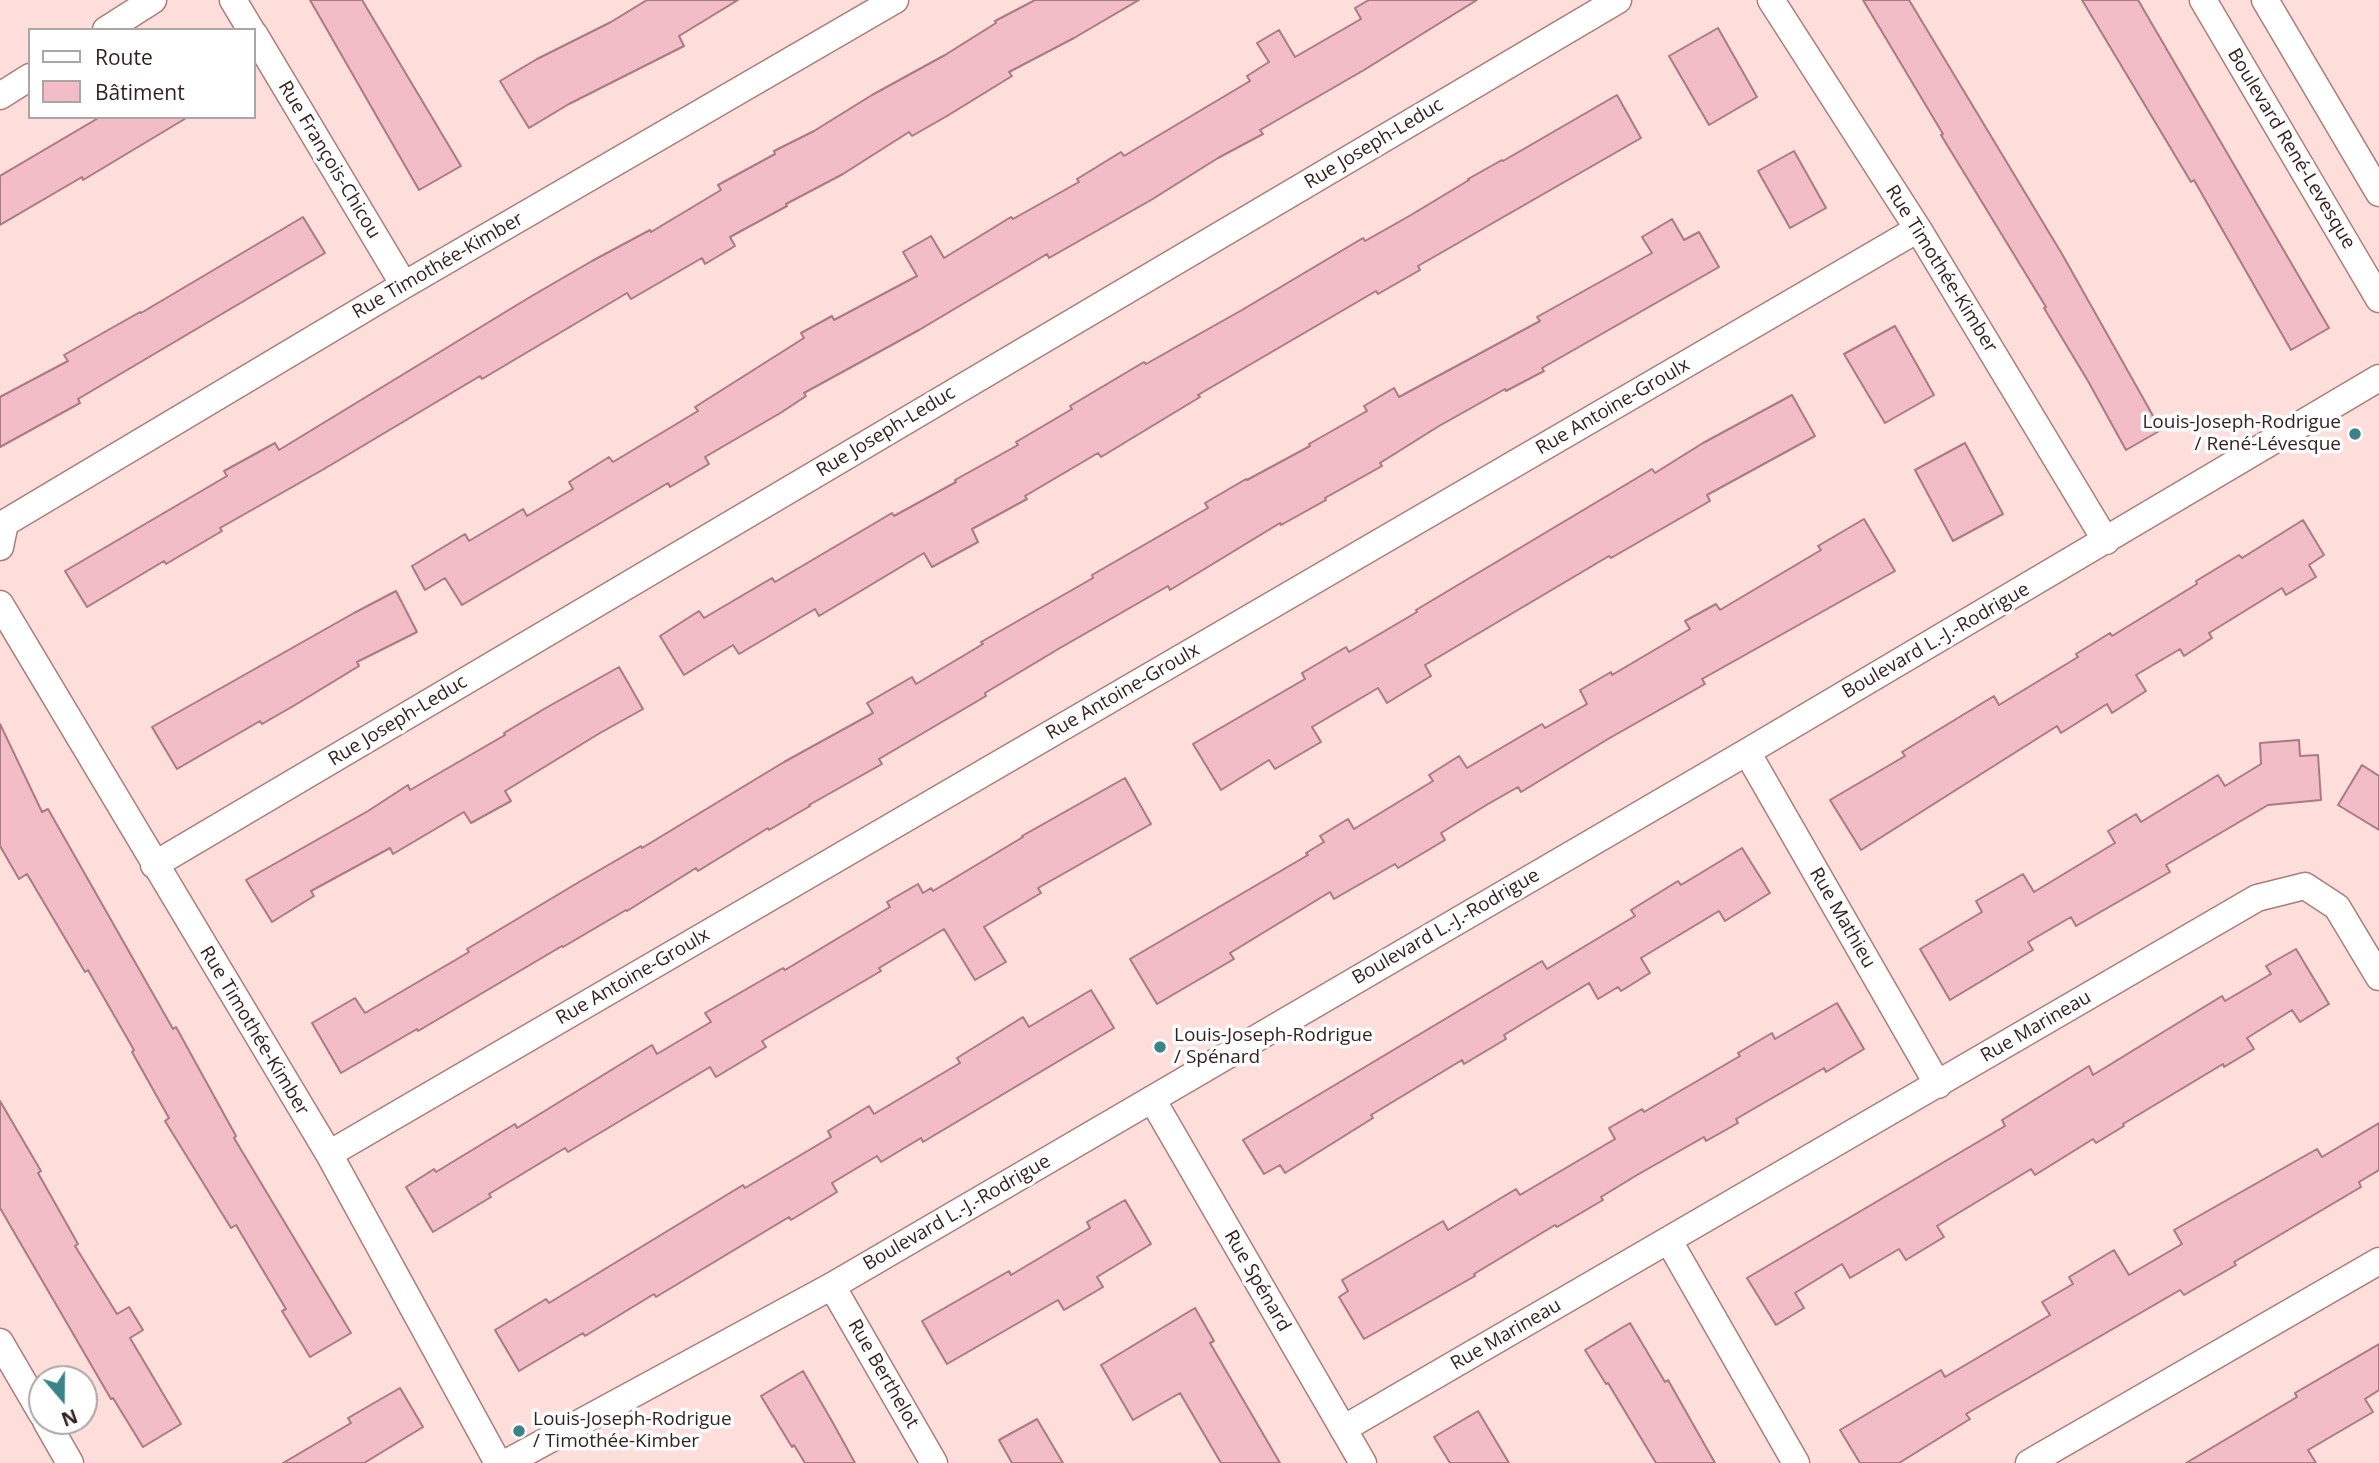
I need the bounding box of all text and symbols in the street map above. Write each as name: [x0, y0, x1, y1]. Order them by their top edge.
legend: [28, 28, 256, 119]
text: Route: [95, 43, 153, 71]
street label: Boulevard René-Levesque: [2222, 45, 2360, 253]
street label: Rue François-Chicou: [273, 77, 385, 243]
text: Bâtiment: [95, 78, 185, 106]
street label: Rue Joseph-Leduc: [1301, 94, 1447, 194]
street label: Rue Timothée-Kimber: [1880, 181, 2002, 357]
street label: Rue Timothée-Kimber: [349, 208, 527, 324]
street label: Rue Antoine-Groulx: [1532, 354, 1694, 460]
street label: Rue Joseph-Leduc: [813, 382, 959, 482]
place label: Louis-Joseph-Rodrigue / René-Lévesque: [2142, 412, 2341, 456]
marker: Louis-Joseph-Rodrigue / René-Lévesque: [2347, 426, 2363, 442]
street label: Boulevard L.-J.-Rodrigue: [1838, 578, 2034, 704]
street label: Rue Antoine-Groulx: [1042, 639, 1204, 745]
street label: Rue Joseph-Leduc: [325, 671, 471, 771]
street label: Boulevard L.-J.-Rodrigue: [1348, 864, 1544, 990]
street label: Rue Mathieu: [1804, 864, 1880, 972]
street label: Rue Antoine-Groulx: [552, 924, 714, 1030]
street label: Rue Timothée-Kimber: [194, 942, 314, 1120]
street label: Rue Marineau: [1977, 986, 2095, 1068]
place label: Louis-Joseph-Rodrigue / Spénard: [1174, 1025, 1373, 1069]
marker: Louis-Joseph-Rodrigue / Spénard: [1152, 1039, 1168, 1055]
street label: Boulevard L.-J.-Rodrigue: [859, 1150, 1055, 1276]
street label: Rue Spénard: [1219, 1226, 1295, 1336]
street label: Rue Marineau: [1447, 1294, 1565, 1376]
street label: Rue Berthelot: [843, 1316, 923, 1432]
north arrow: [28, 1365, 98, 1435]
text: N: [58, 1403, 81, 1433]
place label: Louis-Joseph-Rodrigue / Timothée-Kimber: [533, 1409, 732, 1453]
marker: Louis-Joseph-Rodrigue / Timothée-Kimber: [511, 1423, 527, 1439]

